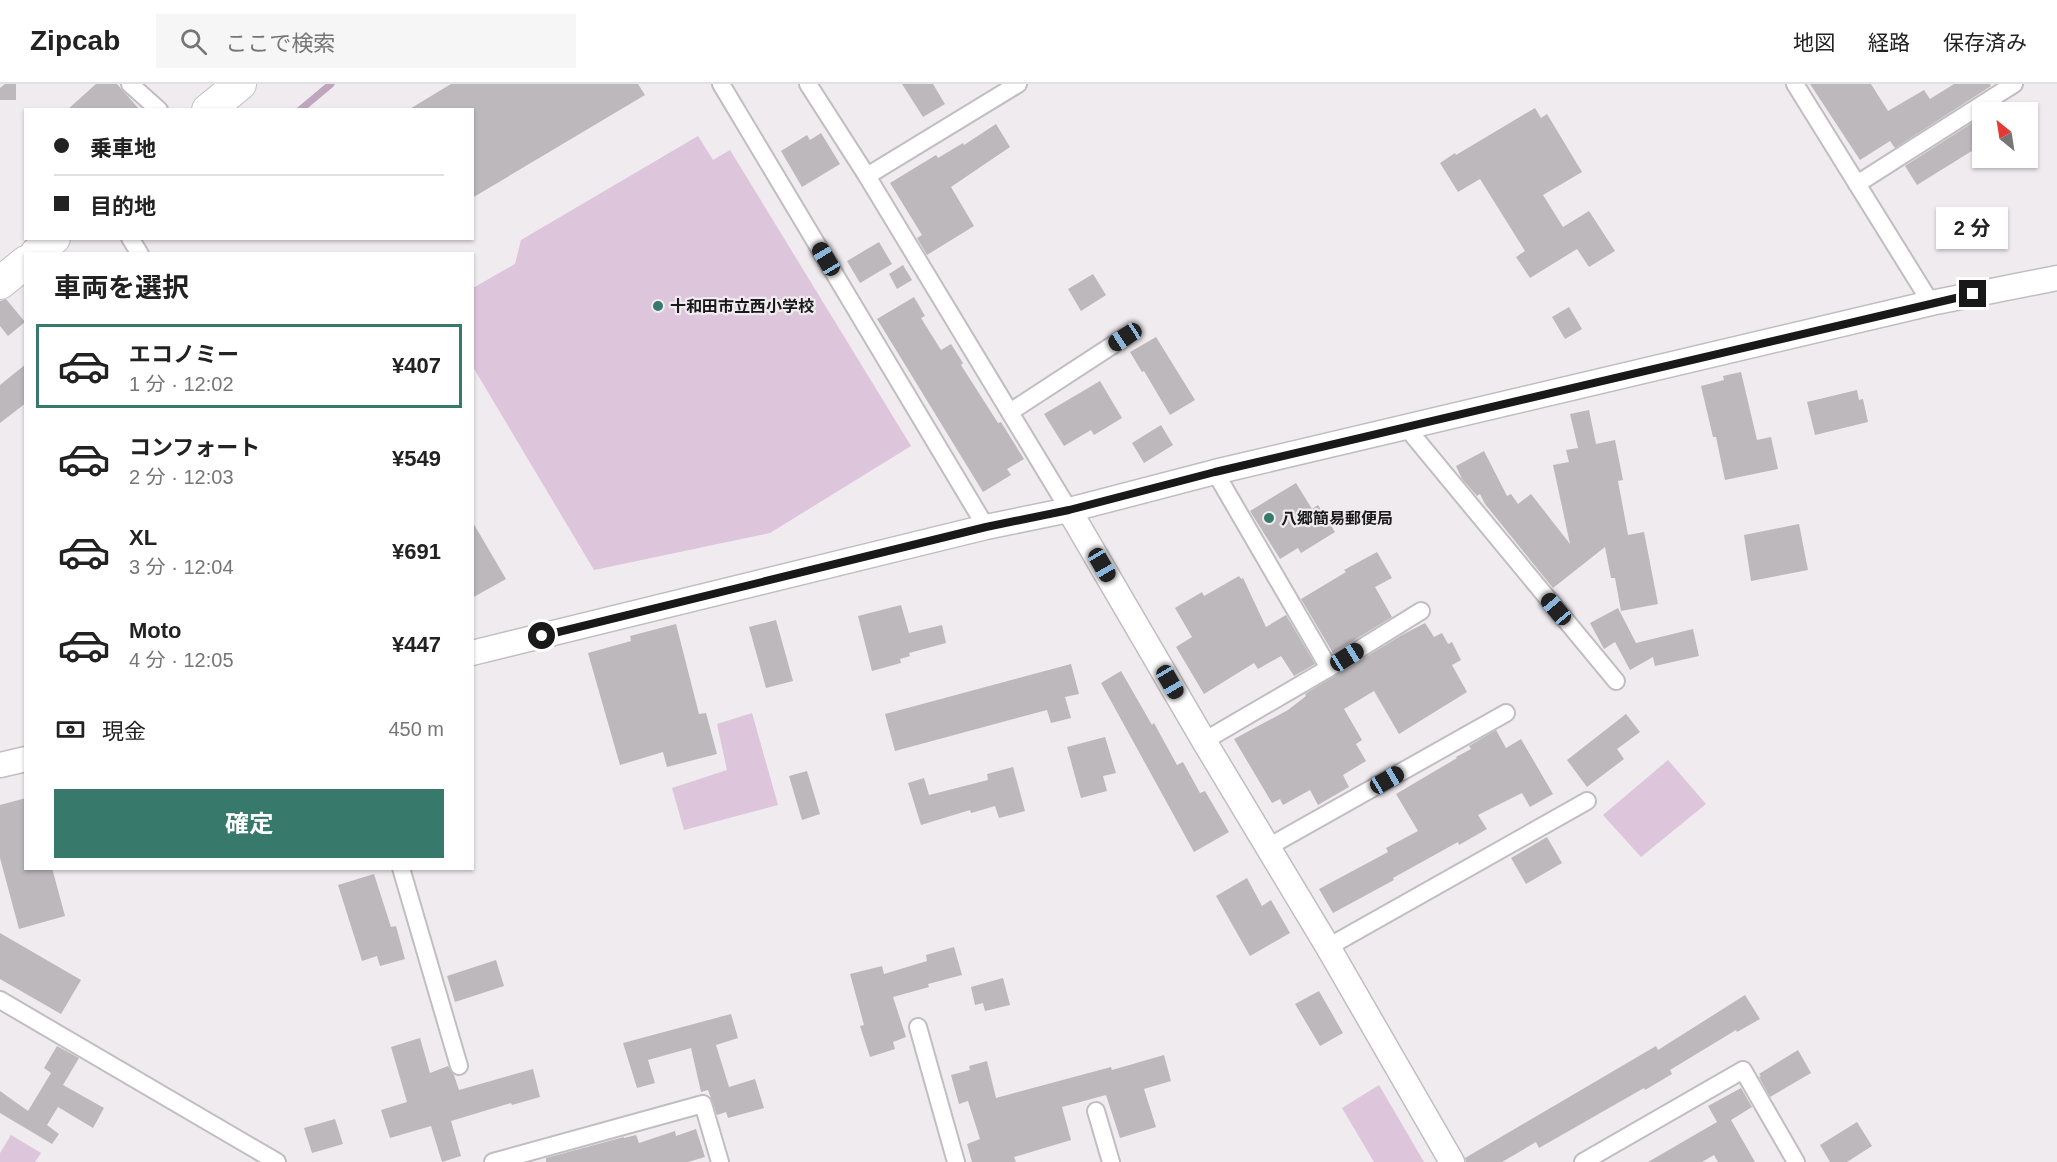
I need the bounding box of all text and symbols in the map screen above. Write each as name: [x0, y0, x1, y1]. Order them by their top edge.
search box: [156, 14, 576, 68]
text: Zipcab: [30, 25, 120, 56]
icon: search: [177, 25, 210, 58]
text: ここで検索: [225, 31, 335, 56]
text: 地図: [1793, 31, 1835, 54]
text: 経路: [1868, 31, 1910, 54]
text: 保存済み: [1943, 31, 2027, 54]
north arrow: [1972, 102, 2038, 168]
map controls: [1972, 102, 2038, 168]
text: 乗車地: [90, 136, 156, 161]
text: 目的地: [90, 194, 156, 219]
callout: 2 分: [1937, 207, 2009, 249]
text: 2 分: [1954, 217, 1990, 239]
car: [809, 239, 843, 279]
text: 車両を選択: [54, 273, 189, 303]
route end: [1959, 280, 1986, 307]
place label: 十和田市立西小学校: [670, 298, 814, 315]
marker: 十和田市立西小学校: [651, 299, 665, 313]
car: [1105, 320, 1145, 354]
icon: car: [57, 339, 111, 393]
text: エコノミー: [129, 342, 239, 367]
text: ¥407: [392, 353, 441, 378]
text: 1 分 · 12:02: [129, 373, 234, 395]
icon: car: [57, 432, 111, 486]
text: コンフォート: [129, 435, 260, 460]
text: ¥549: [392, 446, 441, 471]
text: 2 分 · 12:03: [129, 466, 234, 488]
place label: 八郷簡易郵便局: [1281, 510, 1393, 527]
marker: 八郷簡易郵便局: [1262, 511, 1276, 525]
icon: car: [57, 525, 111, 579]
text: XL: [129, 525, 157, 550]
text: ¥691: [392, 539, 441, 564]
car: [1085, 545, 1119, 585]
text: 3 分 · 12:04: [129, 556, 234, 578]
car: [1538, 589, 1574, 629]
icon: car: [57, 618, 111, 672]
text: Moto: [129, 618, 182, 643]
route start: [528, 622, 555, 649]
text: ¥447: [392, 632, 441, 657]
car: [1327, 640, 1367, 674]
text: 4 分 · 12:05: [129, 649, 234, 671]
car: [1153, 662, 1187, 702]
icon: cash: [54, 713, 87, 746]
text: 450 m: [388, 718, 444, 740]
text: 現金: [102, 719, 146, 744]
car: [1367, 763, 1407, 797]
button: 確定: [54, 789, 444, 858]

